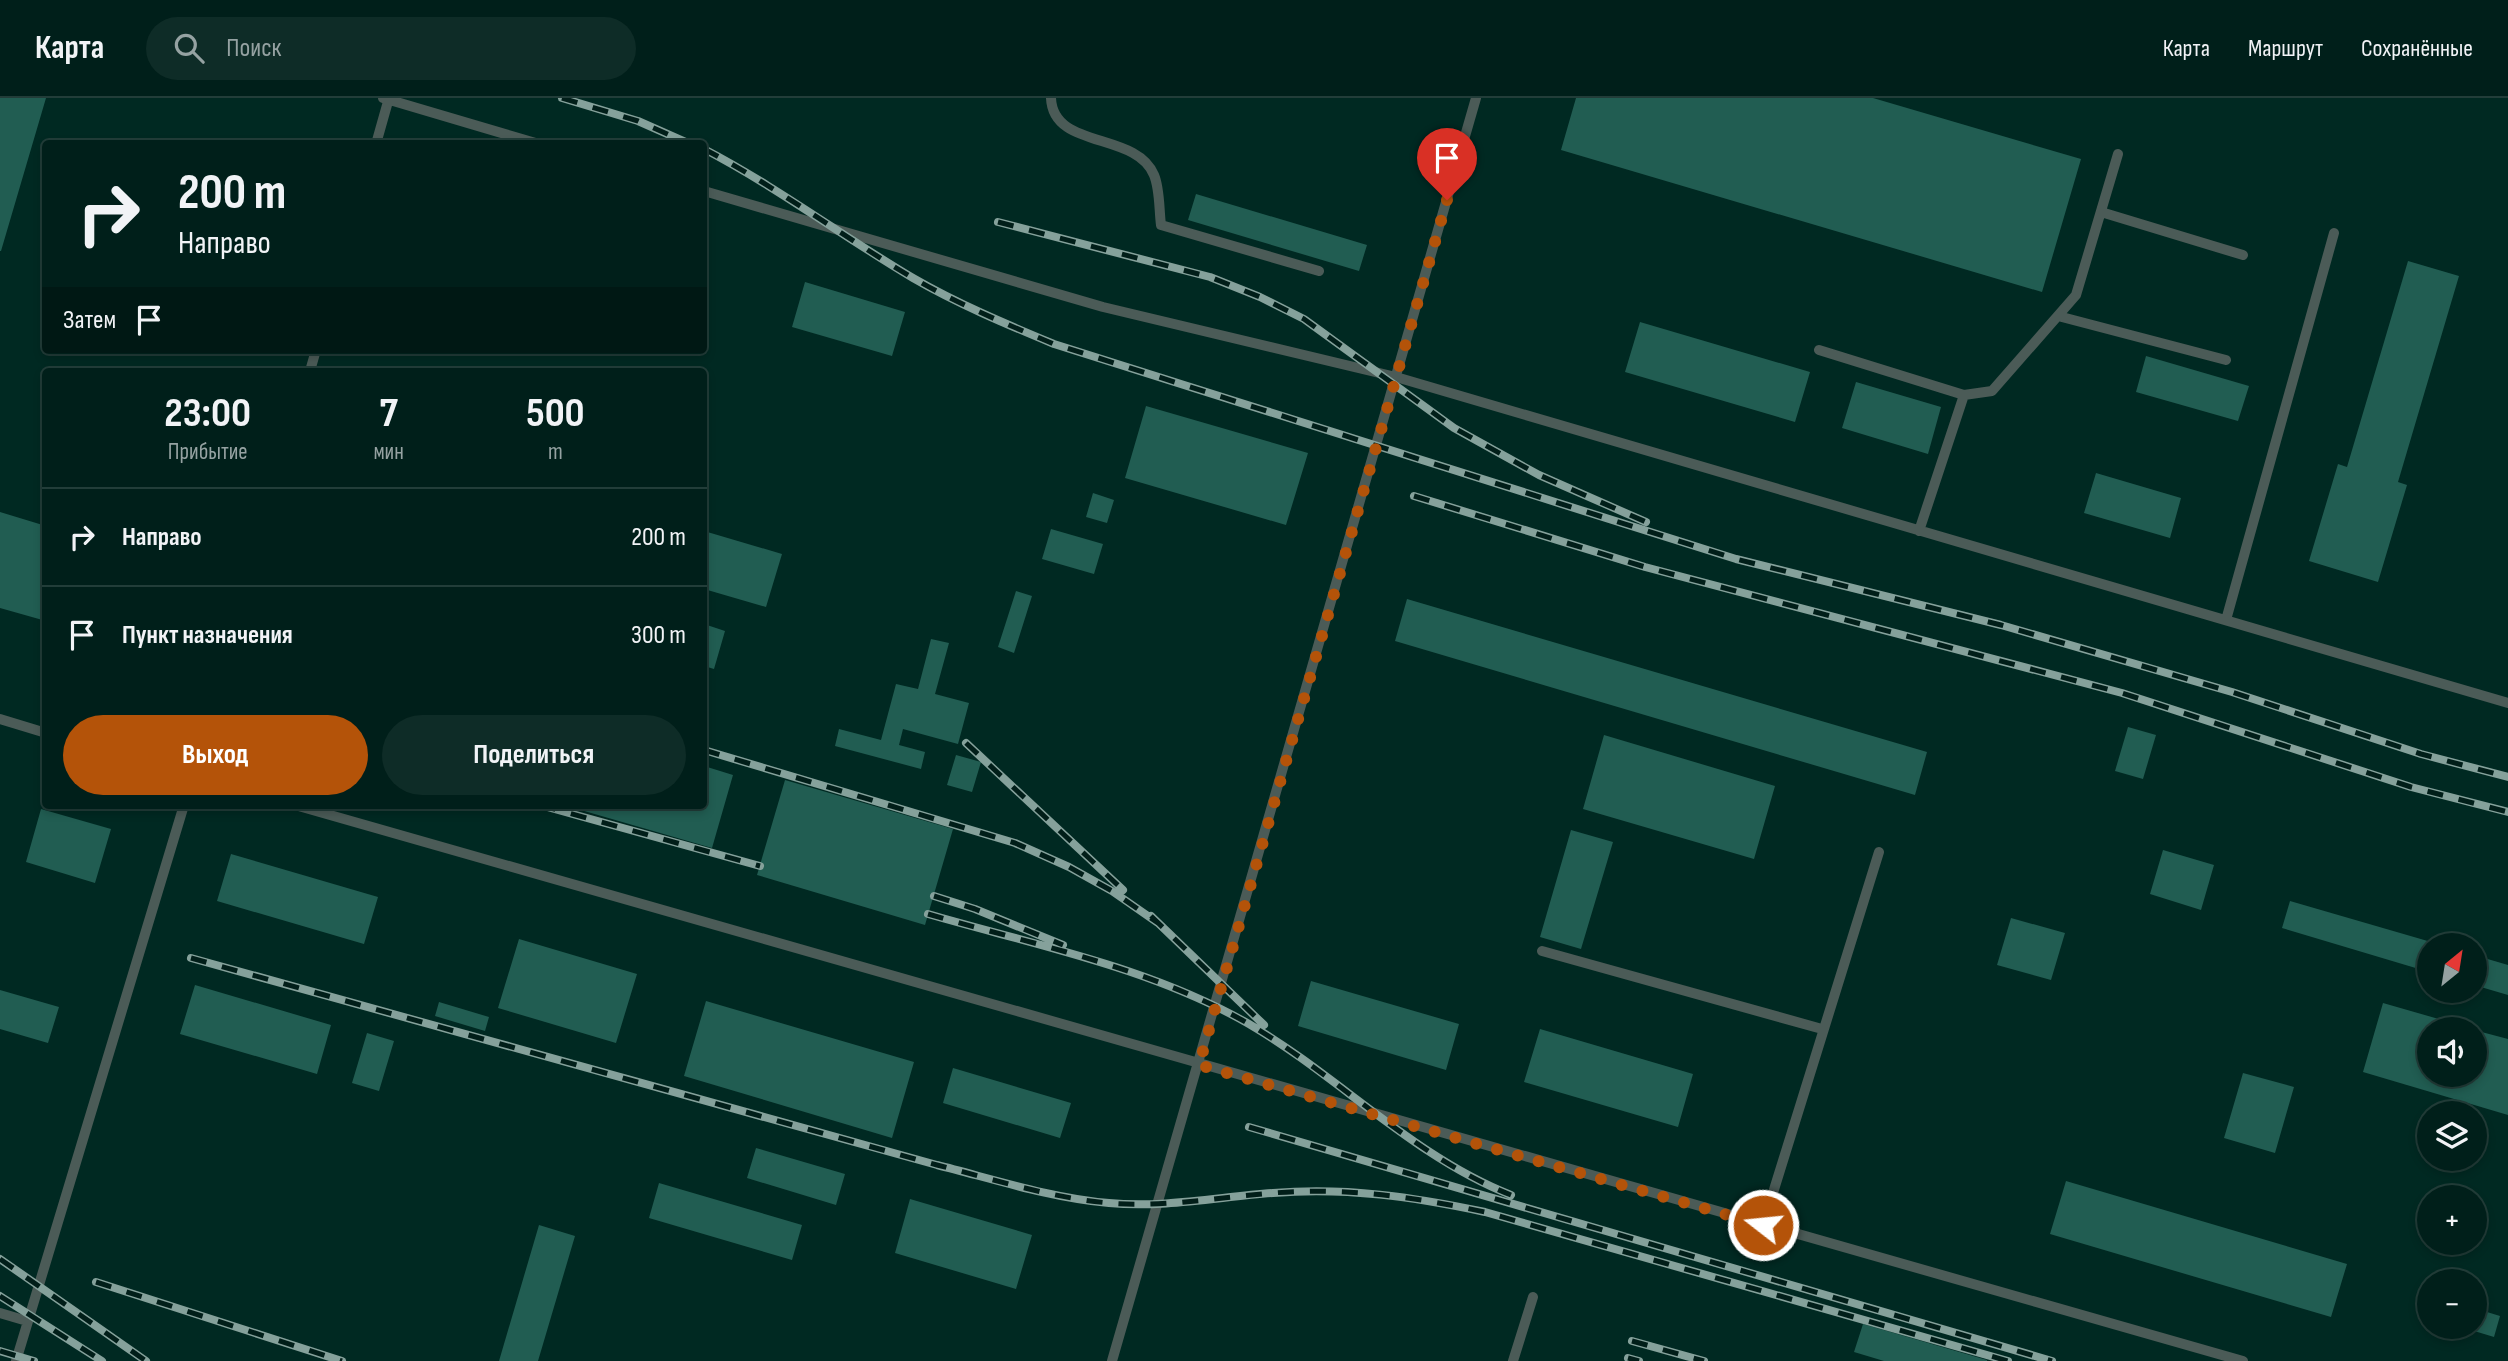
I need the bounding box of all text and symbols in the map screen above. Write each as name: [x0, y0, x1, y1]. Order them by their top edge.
search box: [146, 17, 636, 80]
text: Карта: [35, 28, 104, 68]
icon: search: [170, 29, 208, 67]
text: Поиск: [226, 33, 281, 64]
text: Карта: [2163, 34, 2210, 63]
text: Маршрут: [2248, 34, 2323, 63]
text: Сохранённые: [2361, 34, 2473, 63]
pin: [1417, 128, 1477, 200]
icon: arrive: [1428, 139, 1466, 177]
text: 200 m: [178, 164, 286, 223]
icon: right: [63, 168, 154, 259]
text: Направо: [178, 224, 271, 263]
icon: arrive: [130, 301, 168, 339]
text: Затем: [63, 305, 116, 336]
text: 23:00: [164, 388, 251, 439]
text: 7: [379, 388, 398, 439]
text: 500: [526, 388, 585, 439]
text: Прибытие: [168, 438, 248, 466]
text: мин: [373, 438, 404, 466]
text: m: [548, 438, 563, 466]
icon: right: [63, 518, 101, 556]
text: Направо: [122, 522, 201, 553]
text: 200 m: [631, 522, 686, 553]
icon: arrive: [63, 616, 101, 654]
text: Пункт назначения: [122, 620, 293, 651]
text: 300 m: [631, 620, 686, 651]
button: Выход: [63, 715, 368, 795]
button: Поделиться: [382, 715, 686, 795]
north arrow: [2417, 933, 2487, 1003]
map controls: [2417, 933, 2487, 1339]
button: sound: [2417, 1017, 2487, 1087]
button: layers: [2417, 1101, 2487, 1171]
button: +: [2417, 1185, 2487, 1255]
position arrow: [1726, 1188, 1800, 1262]
button: −: [2417, 1269, 2487, 1339]

